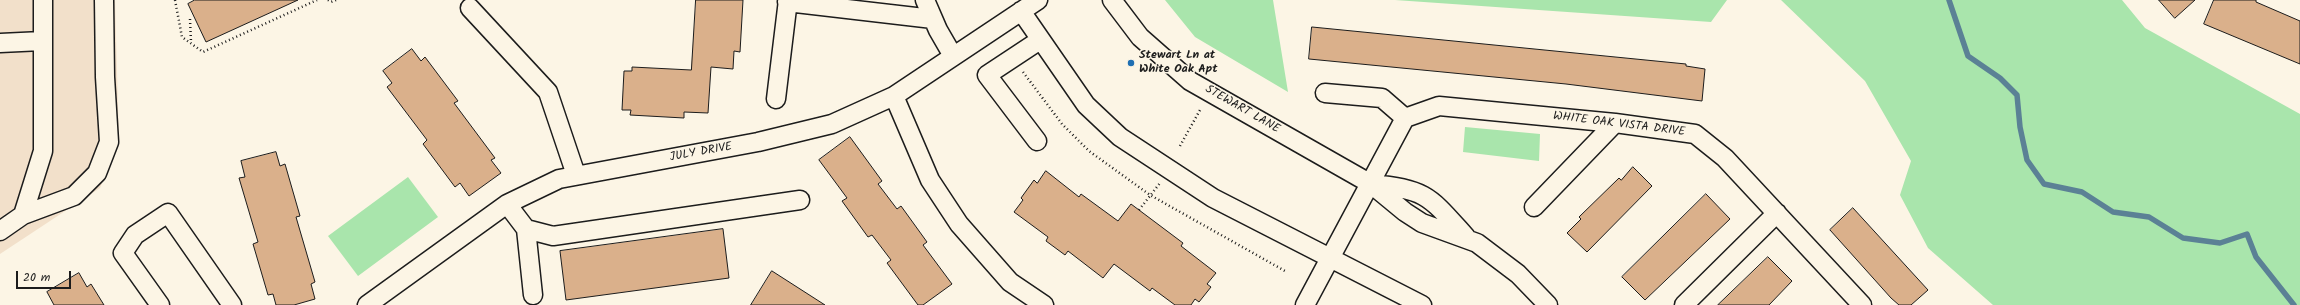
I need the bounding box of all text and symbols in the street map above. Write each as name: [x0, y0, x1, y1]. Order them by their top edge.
place label: Stewart Ln at White Oak Apt: [1139, 49, 1218, 77]
marker: Stewart Ln at White Oak Apt: [1126, 58, 1136, 68]
street label: STEWART LANE: [1202, 83, 1282, 137]
street label: WHITE OAK VISTA DRIVE: [1552, 110, 1686, 140]
street label: JULY DRIVE: [669, 140, 733, 166]
scale bar: [18, 263, 73, 289]
text: 20 m: [23, 268, 50, 287]

